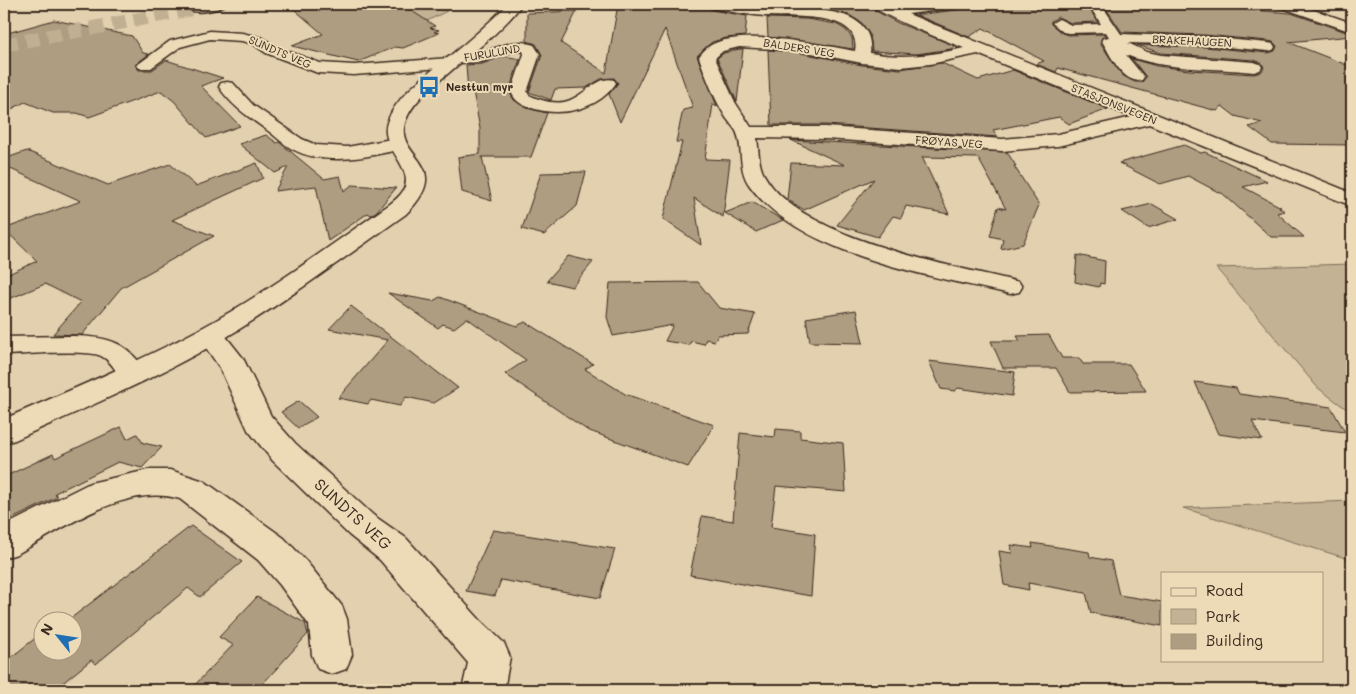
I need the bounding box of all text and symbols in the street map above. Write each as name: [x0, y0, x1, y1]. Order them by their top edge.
street label: BRAKEHAUGEN: [1152, 31, 1232, 50]
street label: SUNDTS VEG: [247, 32, 314, 71]
street label: BALDERS VEG: [762, 34, 836, 61]
street label: FURULUND: [463, 40, 521, 65]
bus stop icon: Nesttun myr: [416, 74, 442, 100]
place label: Nesttun myr: [446, 79, 513, 94]
street label: STASJONSVEGEN: [1069, 80, 1159, 128]
street label: FRØYAS VEG: [915, 132, 983, 151]
street label: SUNDTS VEG: [310, 473, 396, 554]
legend: [1161, 572, 1324, 662]
text: Road: [1206, 580, 1243, 600]
text: Park: [1206, 606, 1240, 626]
north arrow: [32, 612, 82, 662]
text: N: [35, 620, 57, 639]
text: Building: [1206, 630, 1263, 650]

